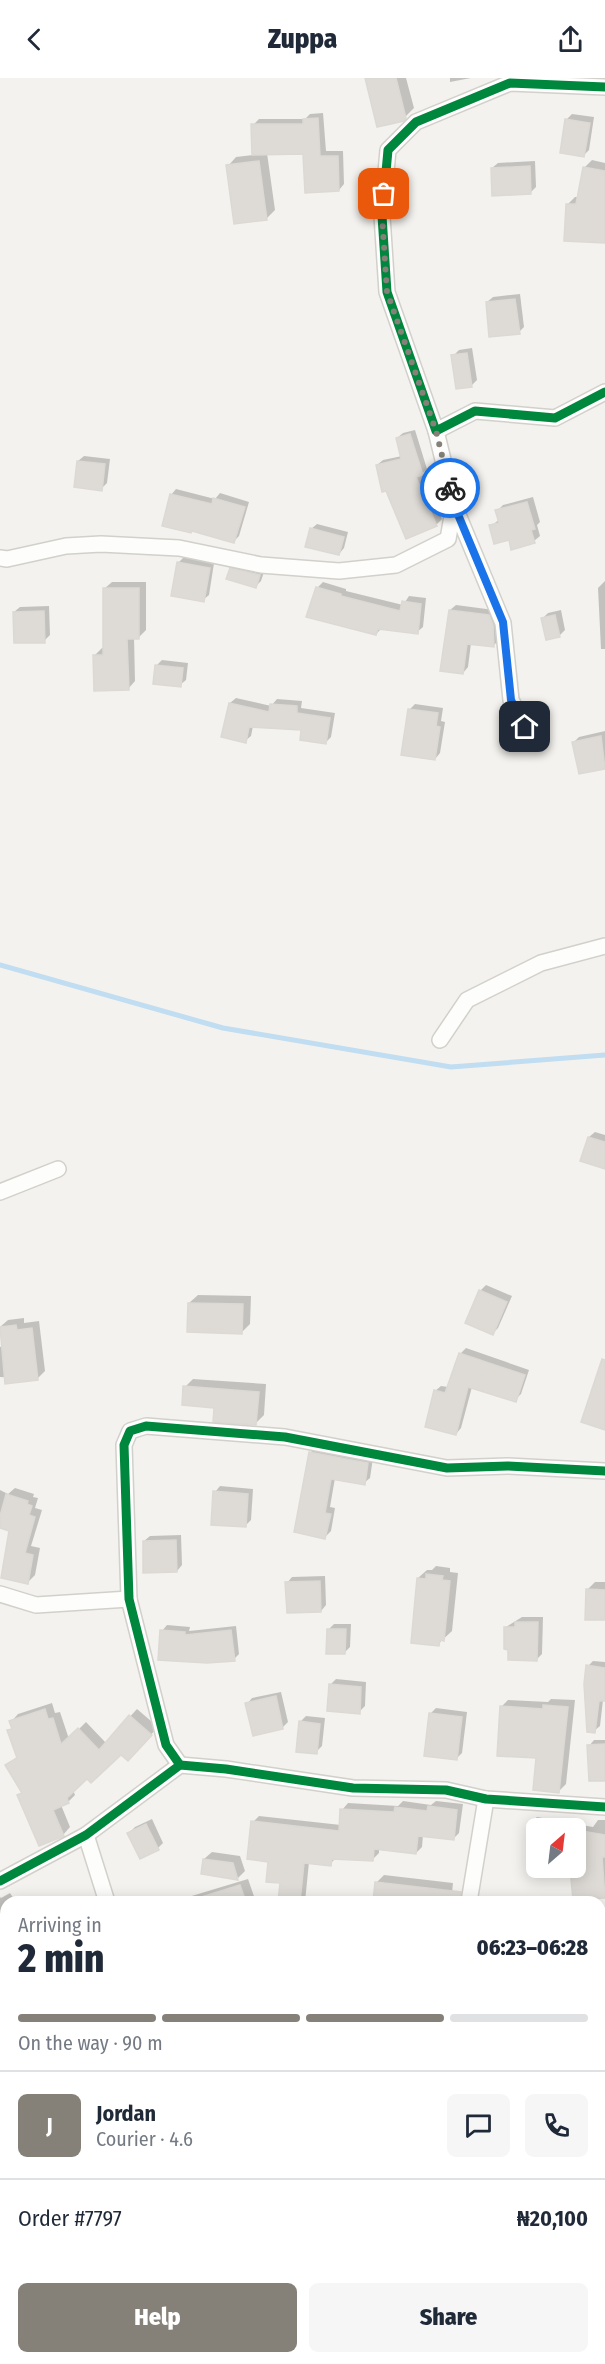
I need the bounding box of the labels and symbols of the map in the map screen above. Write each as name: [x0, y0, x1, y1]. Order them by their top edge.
pin: [358, 168, 409, 219]
courier: [420, 458, 480, 518]
pin: [499, 701, 550, 752]
north arrow: [526, 1818, 586, 1878]

